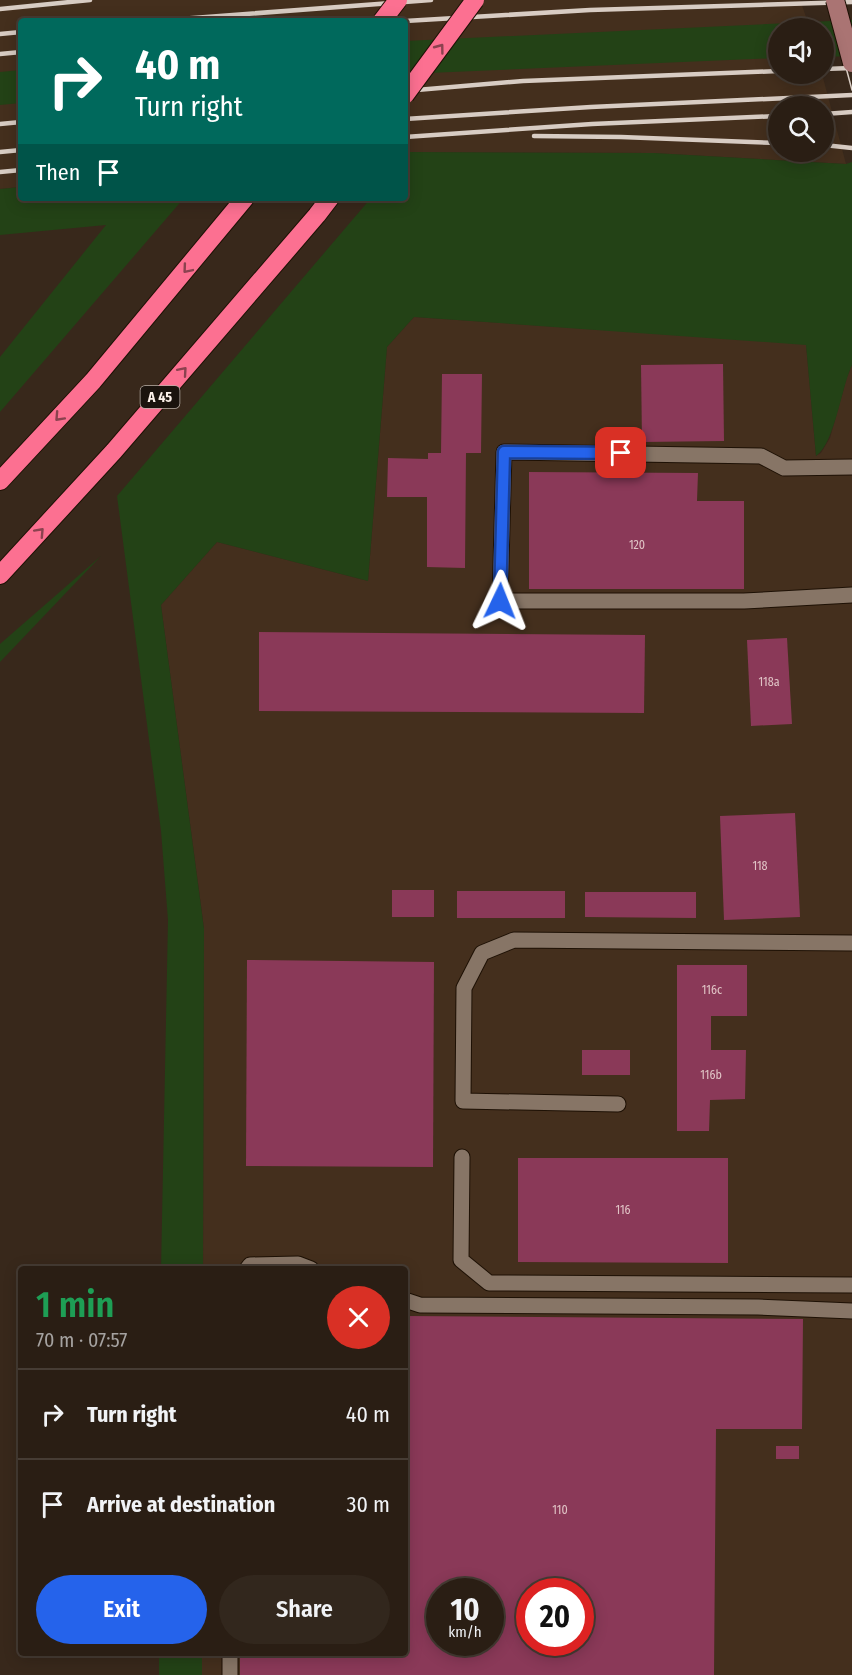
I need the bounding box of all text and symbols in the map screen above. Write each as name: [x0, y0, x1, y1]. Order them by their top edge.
map controls: [768, 18, 834, 162]
button: sound: [768, 18, 834, 84]
text: 40 m: [135, 40, 220, 90]
icon: right: [36, 42, 114, 120]
one-way arrow: [433, 44, 444, 55]
text: Turn right: [135, 91, 243, 123]
button: search: [768, 96, 834, 162]
icon: arrive: [92, 156, 125, 189]
text: Then: [36, 159, 80, 186]
one-way arrow: [183, 262, 194, 273]
one-way arrow: [176, 367, 187, 378]
road number: A 45: [140, 386, 180, 408]
one-way arrow: [56, 410, 67, 421]
pin: [595, 427, 646, 478]
icon: arrive: [604, 436, 637, 469]
one-way arrow: [32, 528, 43, 539]
house number: 120: [629, 538, 645, 552]
position arrow: [468, 569, 532, 633]
house number: 118a: [758, 675, 780, 689]
house number: 118: [752, 859, 768, 873]
house number: 116c: [702, 983, 722, 997]
house number: 116b: [700, 1068, 722, 1082]
house number: 116: [615, 1203, 631, 1217]
text: 1 min: [36, 1283, 114, 1327]
button: close: [327, 1286, 390, 1349]
text: 70 m · 07:57: [36, 1328, 127, 1352]
icon: right: [36, 1398, 69, 1431]
text: Turn right: [87, 1401, 176, 1428]
text: 40 m: [346, 1401, 390, 1428]
icon: arrive: [36, 1488, 69, 1521]
text: Arrive at destination: [87, 1491, 275, 1518]
text: 30 m: [347, 1491, 390, 1518]
house number: 110: [552, 1503, 568, 1517]
button: Exit: [36, 1575, 207, 1644]
button: Share: [219, 1575, 390, 1644]
speed limit sign: 20: [516, 1578, 594, 1656]
text: 10: [450, 1592, 480, 1628]
text: km/h: [448, 1623, 482, 1641]

